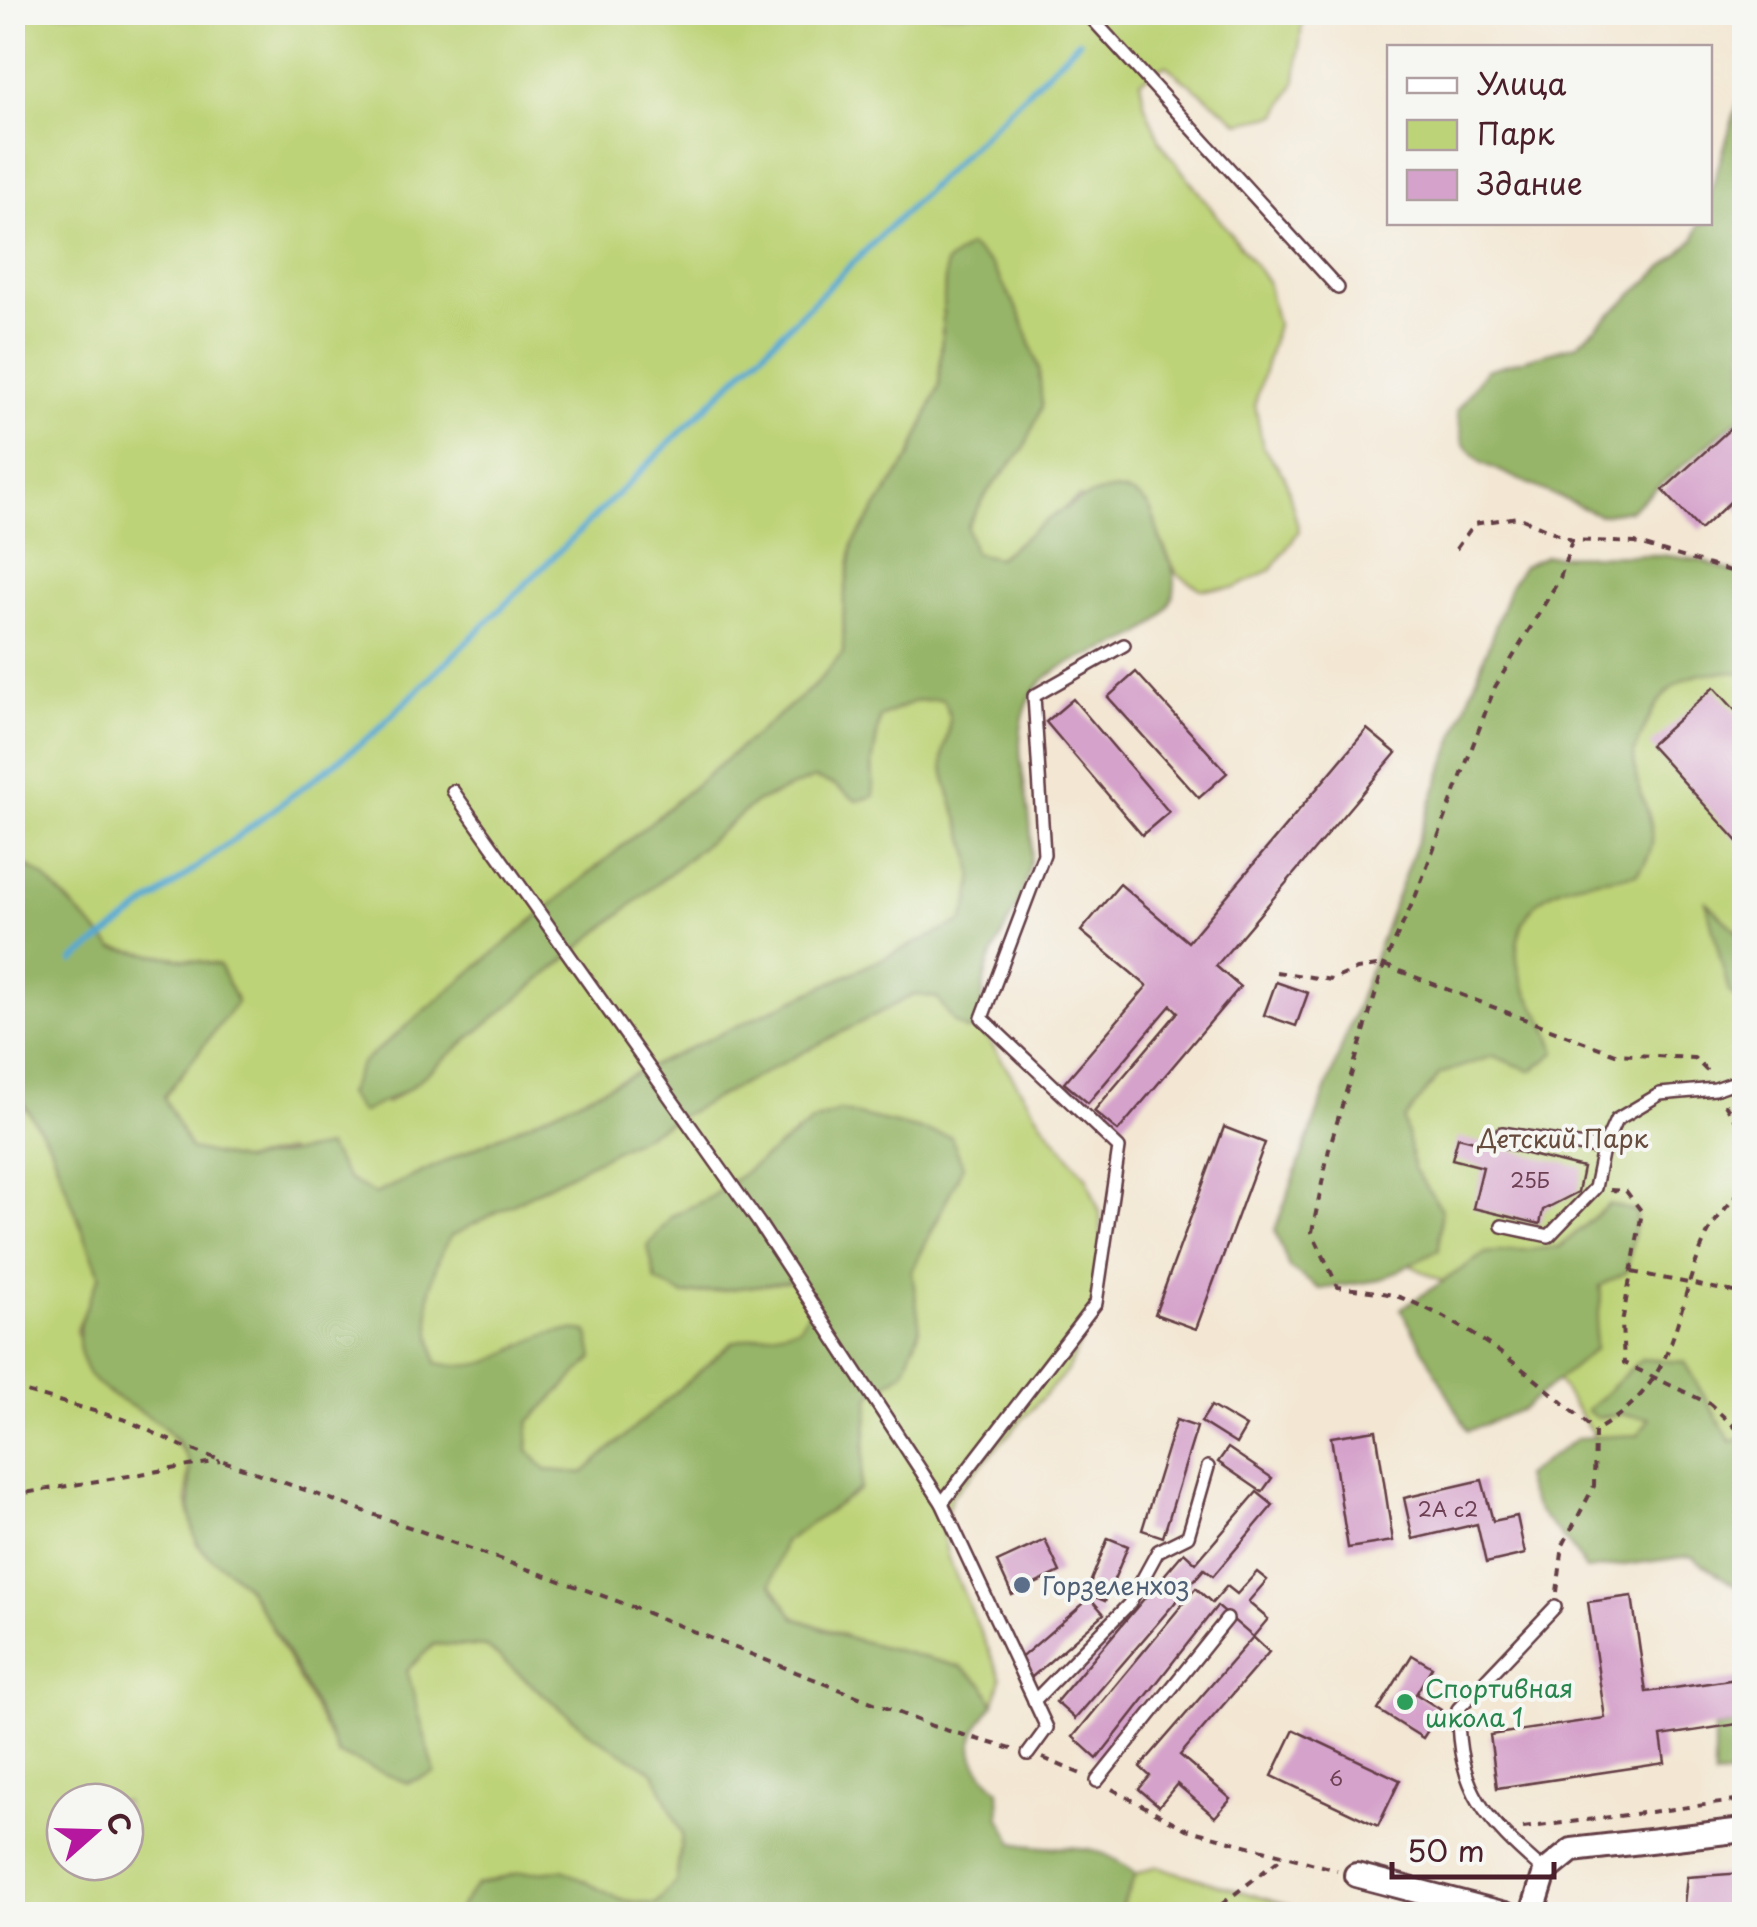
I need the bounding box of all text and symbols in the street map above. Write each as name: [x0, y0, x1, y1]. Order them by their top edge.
legend: [1387, 45, 1712, 225]
text: Улица: [1477, 60, 1567, 105]
text: Парк: [1477, 110, 1555, 155]
text: Здание: [1477, 160, 1583, 205]
park label: Детский Парк: [1477, 1119, 1649, 1157]
house number: 25Б: [1510, 1165, 1550, 1195]
house number: 2А с2: [1418, 1494, 1478, 1524]
place label: Горзеленхоз: [1042, 1566, 1189, 1604]
marker: Горзеленхоз: [1011, 1574, 1033, 1596]
place label: Спортивная школа 1: [1425, 1669, 1573, 1736]
marker: Спортивная школа 1: [1394, 1691, 1416, 1713]
house number: 6: [1329, 1763, 1343, 1793]
north arrow: [45, 1782, 145, 1882]
text: С: [96, 1806, 144, 1840]
scale bar: [1392, 1817, 1554, 1879]
text: 50 m: [1407, 1827, 1485, 1872]

